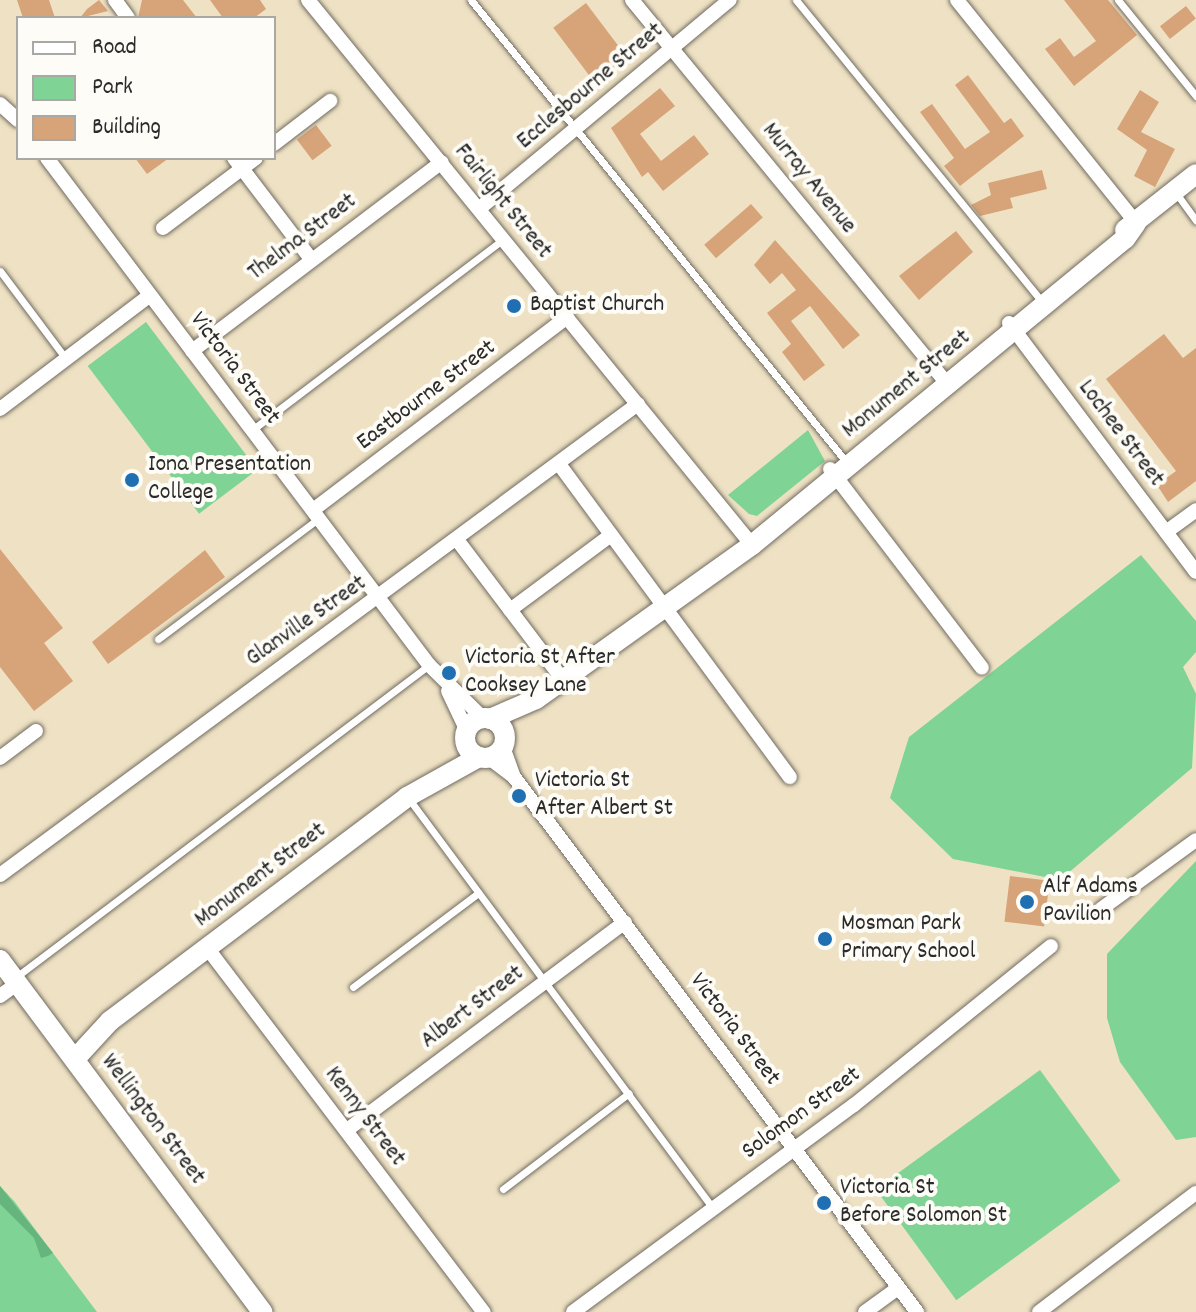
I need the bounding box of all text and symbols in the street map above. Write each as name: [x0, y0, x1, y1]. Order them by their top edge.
legend: [16, 16, 276, 160]
street label: Ecclesbourne Street: [512, 17, 670, 157]
text: Road: [92, 31, 137, 65]
text: Park: [92, 71, 133, 105]
text: Building: [92, 111, 161, 145]
street label: Murray Avenue: [755, 118, 861, 240]
street label: Fairlight Street: [447, 139, 557, 265]
street label: Thelma Street: [243, 188, 363, 288]
place label: Baptist Church: [530, 292, 664, 320]
marker: Baptist Church: [505, 297, 523, 315]
street label: Victoria Street: [182, 307, 286, 431]
street label: Monument Street: [837, 324, 977, 446]
street label: Eastbourne Street: [352, 334, 502, 458]
street label: Lochee Street: [1071, 375, 1169, 493]
place label: Iona Presentation College: [148, 452, 311, 508]
marker: Iona Presentation College: [123, 471, 141, 489]
street label: Glanville Street: [241, 570, 373, 674]
place label: Victoria St After Cooksey Lane: [465, 645, 615, 701]
marker: Victoria St After Cooksey Lane: [440, 664, 458, 682]
place label: Victoria St After Albert St: [535, 768, 673, 824]
marker: Victoria St After Albert St: [510, 787, 528, 805]
street label: Monument Street: [190, 817, 332, 935]
place label: Alf Adams Pavilion: [1043, 874, 1138, 930]
marker: Alf Adams Pavilion: [1018, 893, 1036, 911]
place label: Mosman Park Primary School: [841, 911, 975, 967]
marker: Mosman Park Primary School: [816, 930, 834, 948]
street label: Albert Street: [416, 960, 530, 1056]
street label: Victoria Street: [682, 968, 786, 1092]
street label: Wellington Street: [94, 1049, 210, 1191]
street label: Kenny Street: [317, 1061, 411, 1173]
street label: Solomon Street: [737, 1061, 867, 1167]
place label: Victoria St Before Solomon St: [840, 1175, 1007, 1231]
marker: Victoria St Before Solomon St: [815, 1194, 833, 1212]

